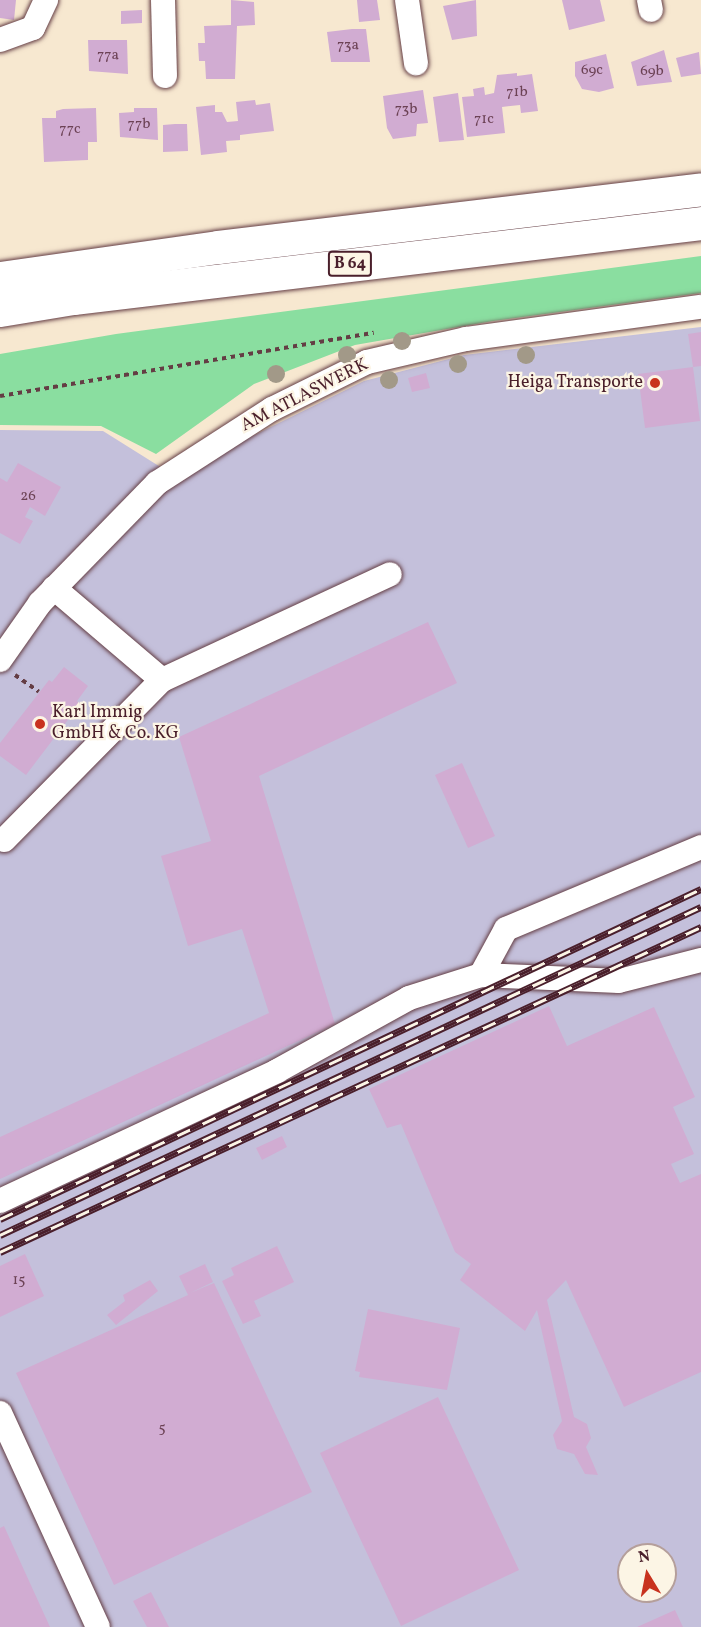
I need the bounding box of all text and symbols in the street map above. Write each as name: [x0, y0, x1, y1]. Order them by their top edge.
house number: 73a: [337, 37, 359, 55]
house number: 77a: [97, 47, 119, 65]
house number: 69c: [581, 62, 603, 80]
house number: 69b: [640, 63, 664, 81]
house number: 71b: [506, 84, 528, 102]
house number: 73b: [395, 101, 417, 119]
house number: 71c: [474, 111, 494, 129]
house number: 77b: [128, 116, 150, 134]
house number: 77c: [59, 121, 81, 139]
road number: B 64: [328, 251, 372, 277]
street label: AM ATLASWERK: [238, 355, 372, 437]
place label: Heiga Transporte: [507, 372, 643, 394]
marker: Heiga Transporte: [648, 376, 662, 390]
house number: 26: [20, 488, 36, 506]
place label: Karl Immig GmbH & Co. KG: [52, 703, 179, 746]
marker: Karl Immig GmbH & Co. KG: [33, 717, 47, 731]
house number: 15: [12, 1272, 26, 1290]
house number: 5: [158, 1420, 166, 1438]
north arrow: [617, 1543, 677, 1603]
text: N: [637, 1545, 652, 1569]

